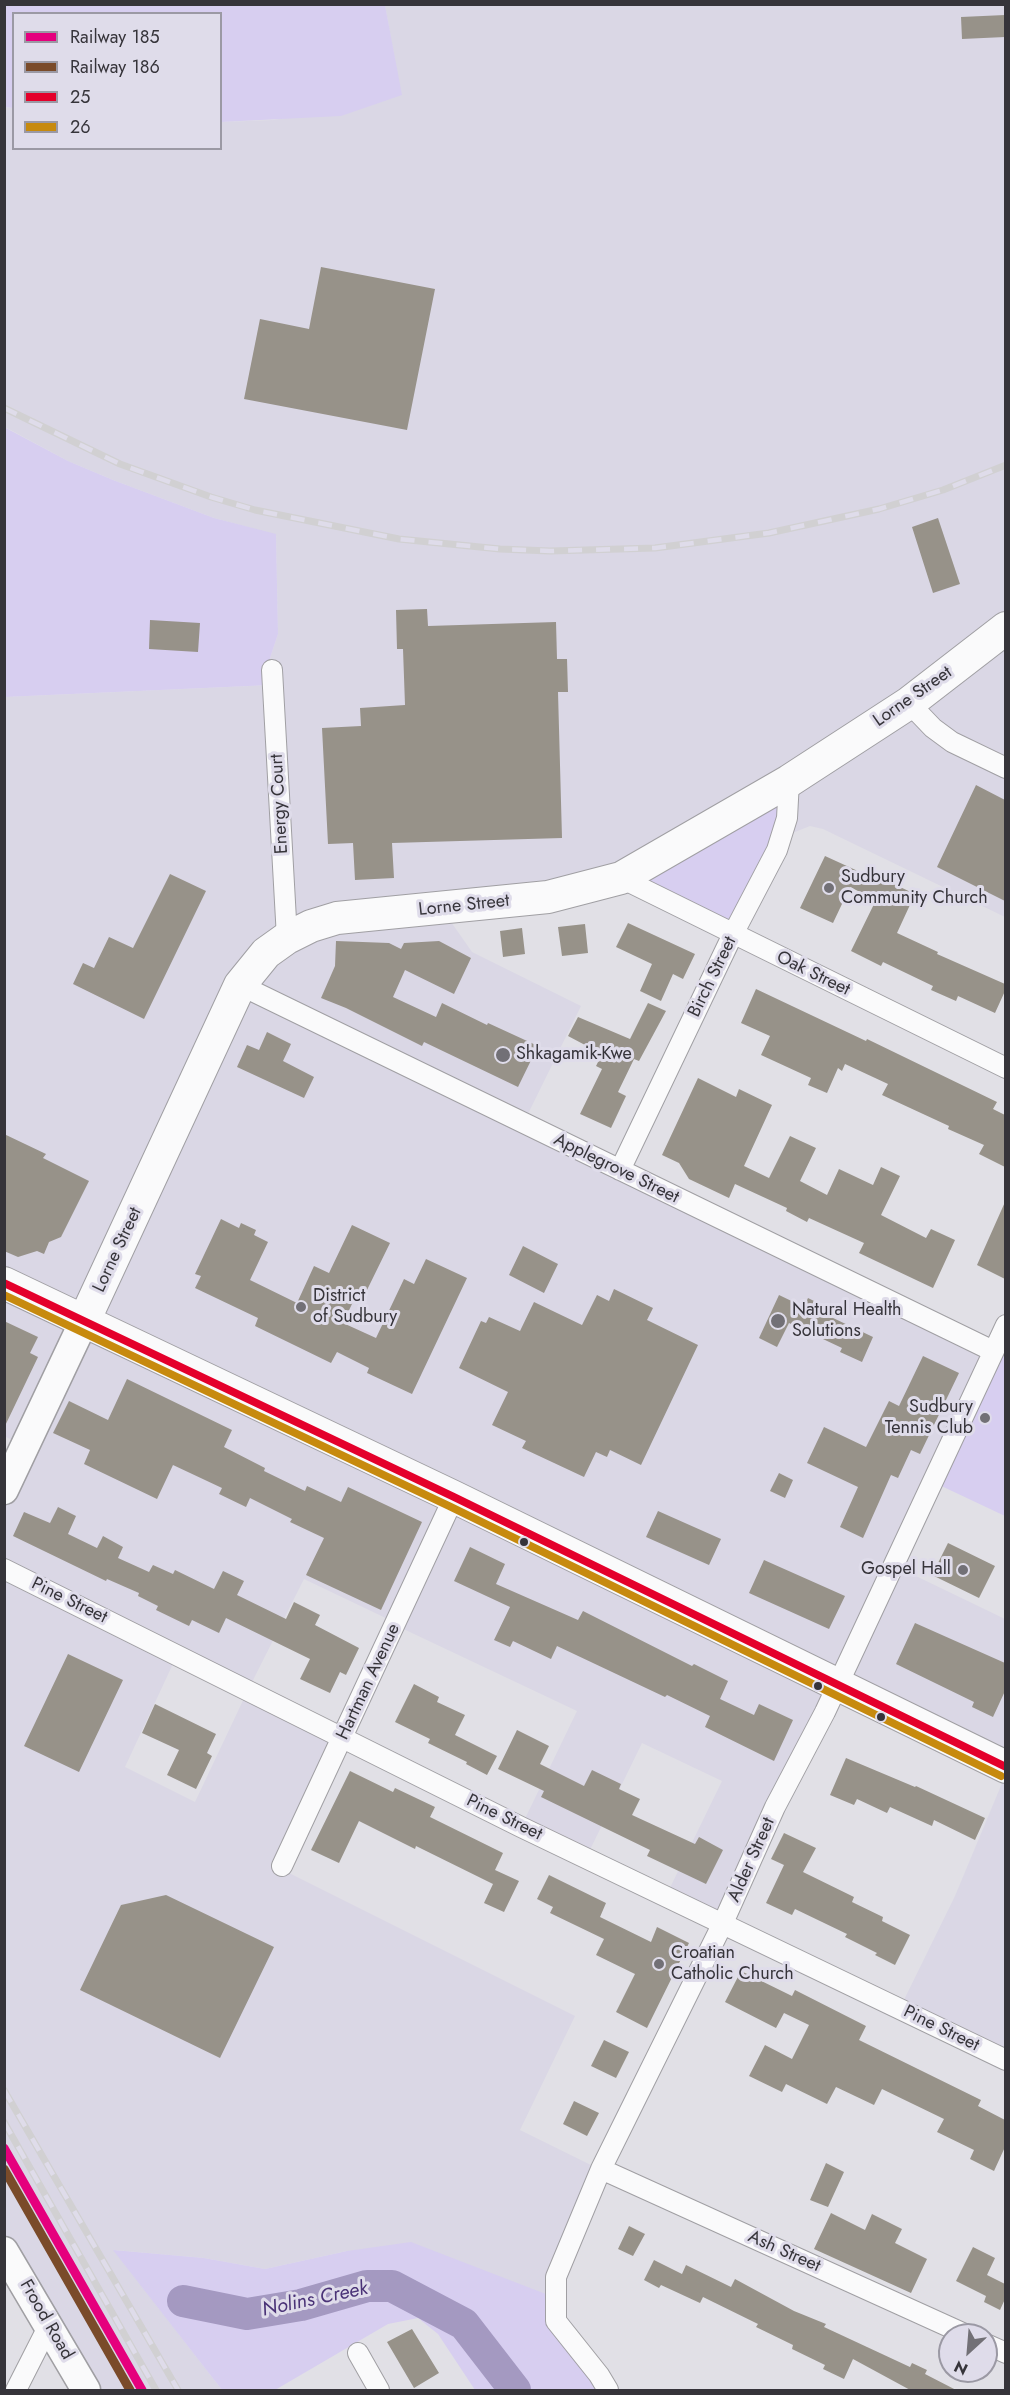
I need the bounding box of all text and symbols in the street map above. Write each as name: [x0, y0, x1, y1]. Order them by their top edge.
legend: [12, 12, 222, 150]
text: Railway 185: [70, 24, 160, 50]
text: Railway 186: [70, 54, 160, 80]
text: 25: [70, 84, 90, 110]
text: 26: [70, 114, 91, 140]
street label: Lorne Street: [869, 662, 957, 732]
street label: Energy Court: [267, 753, 293, 855]
place label: Sudbury Community Church: [841, 867, 988, 910]
marker: Sudbury Community Church: [822, 881, 836, 895]
street label: Lorne Street: [418, 890, 510, 922]
street label: Birch Street: [684, 933, 742, 1021]
street label: Oak Street: [773, 947, 853, 1001]
place label: Shkagamik-Kwe: [516, 1044, 632, 1066]
marker: Shkagamik-Kwe: [494, 1046, 512, 1064]
street label: Applegrove Street: [550, 1129, 682, 1209]
street label: Lorne Street: [89, 1204, 147, 1296]
place label: District of Sudbury: [313, 1286, 397, 1328]
marker: District of Sudbury: [294, 1300, 308, 1314]
place label: Natural Health Solutions: [792, 1300, 901, 1342]
marker: Natural Health Solutions: [769, 1312, 787, 1330]
place label: Sudbury Tennis Club: [885, 1397, 973, 1440]
marker: Sudbury Tennis Club: [978, 1411, 992, 1425]
unlabelled marker: [518, 1536, 530, 1548]
place label: Gospel Hall: [861, 1559, 951, 1581]
marker: Gospel Hall: [956, 1563, 970, 1577]
street label: Pine Street: [28, 1573, 110, 1629]
street label: Hartman Avenue: [333, 1621, 405, 1743]
unlabelled marker: [812, 1680, 824, 1692]
unlabelled marker: [875, 1711, 887, 1723]
street label: Pine Street: [463, 1790, 545, 1846]
street label: Alder Street: [724, 1814, 780, 1906]
place label: Croatian Catholic Church: [671, 1943, 794, 1986]
marker: Croatian Catholic Church: [652, 1957, 666, 1971]
street label: Pine Street: [900, 2001, 982, 2057]
street label: Ash Street: [744, 2226, 824, 2278]
street label: Frood Road: [14, 2276, 78, 2364]
water label: Nolins Creek: [260, 2277, 370, 2323]
north arrow: [938, 2323, 998, 2383]
text: N: [950, 2355, 972, 2381]

